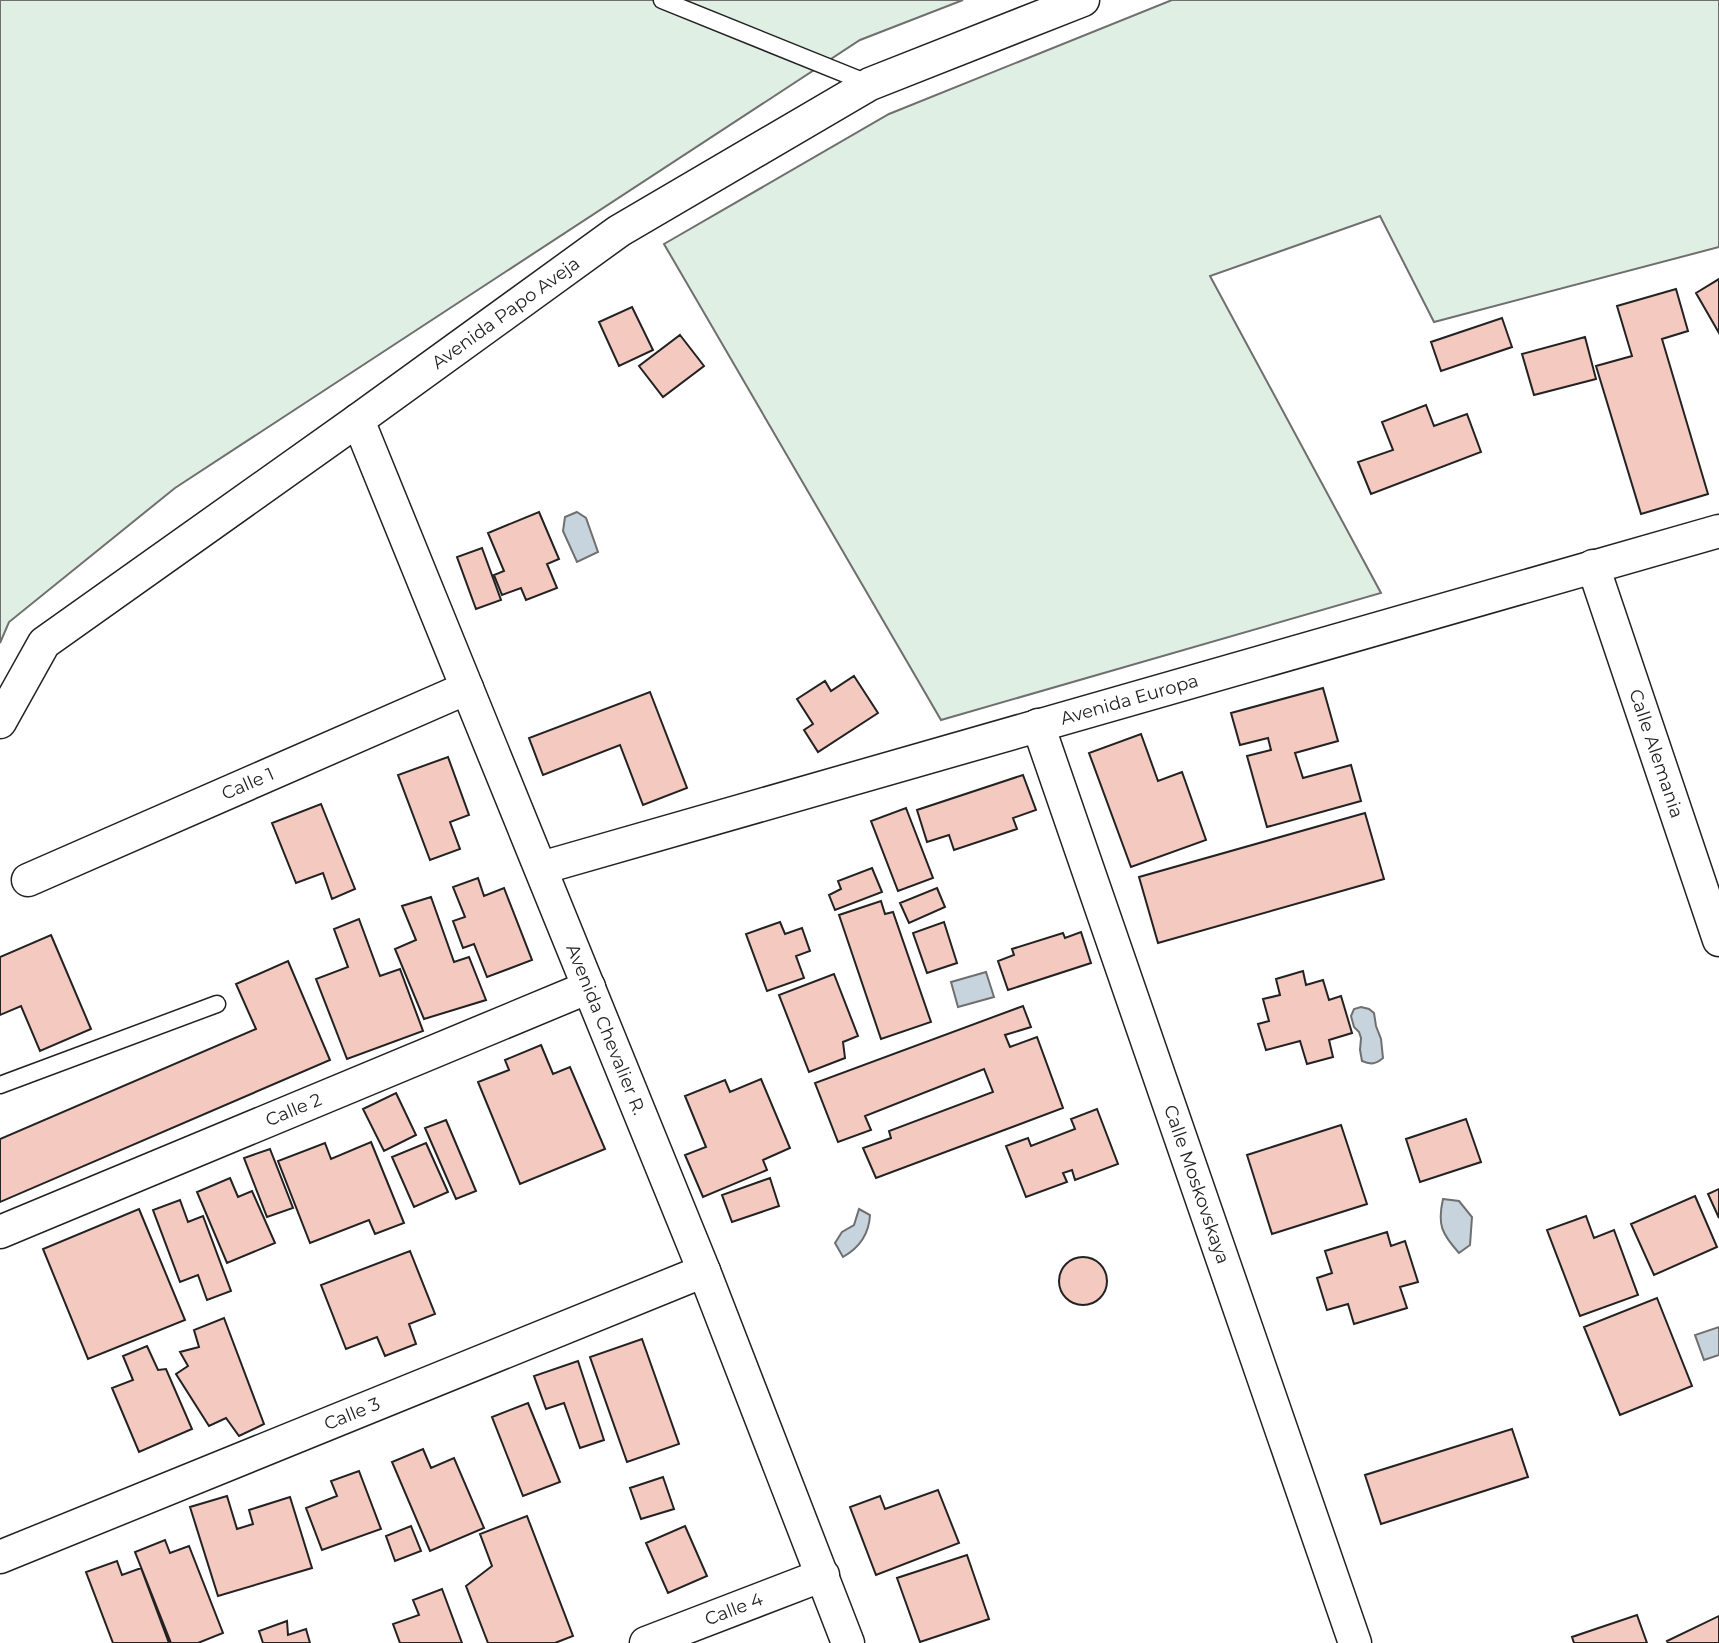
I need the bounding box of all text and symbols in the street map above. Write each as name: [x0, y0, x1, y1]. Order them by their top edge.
street label: Avenida Papo Aveja: [428, 252, 584, 374]
street label: Avenida Europa: [1058, 670, 1201, 730]
street label: Calle Alemania: [1624, 686, 1688, 821]
street label: Calle 1: [218, 763, 278, 805]
street label: Avenida Chevalier R.: [561, 941, 650, 1118]
street label: Calle 2: [262, 1088, 325, 1131]
street label: Calle Moskovskaya: [1159, 1102, 1234, 1267]
street label: Calle 3: [321, 1393, 383, 1435]
street label: Calle 4: [702, 1588, 766, 1630]

